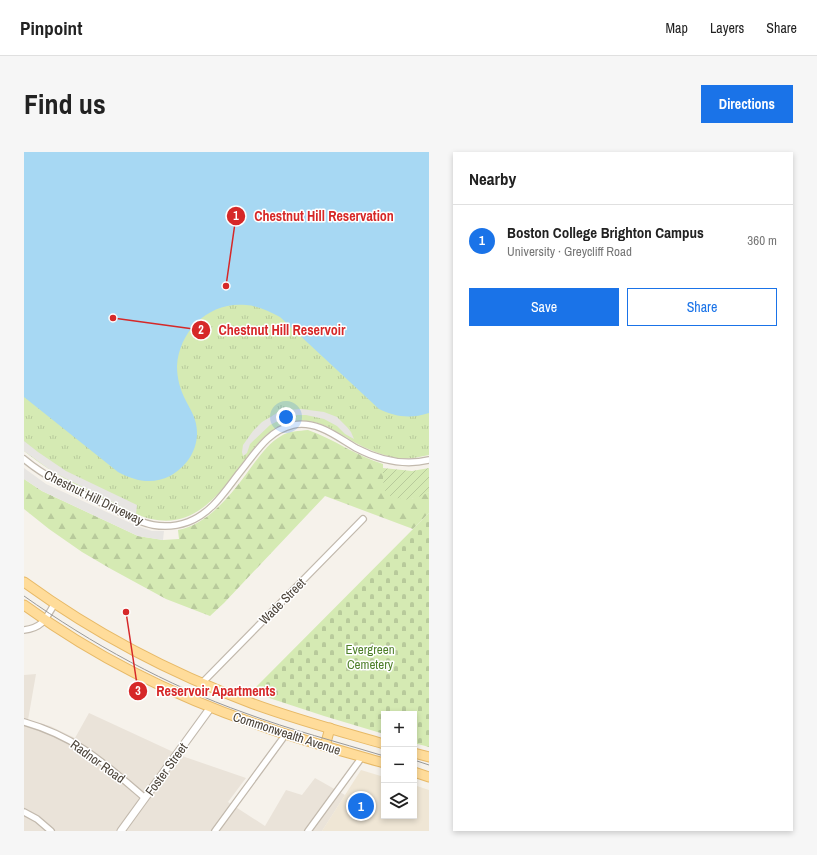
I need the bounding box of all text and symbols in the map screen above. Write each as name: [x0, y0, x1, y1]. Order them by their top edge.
text: Pinpoint: [20, 15, 82, 41]
text: Map: [666, 19, 688, 37]
text: Layers: [710, 19, 744, 37]
text: Share: [766, 19, 797, 37]
text: Find us: [24, 85, 106, 123]
button: Directions: [701, 85, 793, 123]
text: Nearby: [469, 167, 516, 190]
callout: Chestnut Hill Reservation: [226, 203, 402, 229]
text: Chestnut Hill Reservation: [254, 207, 394, 225]
text: 1: [233, 208, 239, 224]
text: Boston College Brighton Campus: [507, 222, 704, 243]
text: 1: [479, 232, 485, 249]
text: 360 m: [747, 232, 777, 249]
text: University · Greycliff Road: [507, 243, 632, 260]
button: Save: [469, 288, 619, 326]
button: Share: [627, 288, 777, 326]
callout: Chestnut Hill Reservoir: [191, 317, 354, 343]
text: Chestnut Hill Reservoir: [219, 321, 346, 339]
text: 2: [198, 322, 204, 338]
your location: [276, 407, 296, 427]
street label: Chestnut Hill Driveway: [41, 466, 147, 529]
street label: Wade Street: [256, 575, 309, 628]
park label: Evergreen Cemetery: [345, 641, 395, 673]
callout: Reservoir Apartments: [128, 678, 284, 704]
text: Reservoir Apartments: [156, 682, 276, 700]
text: 3: [135, 683, 141, 699]
street label: Commonwealth Avenue: [231, 708, 343, 759]
map controls: [381, 711, 417, 819]
button: +: [381, 711, 417, 747]
street label: Radnor Road: [67, 736, 128, 787]
street label: Foster Street: [142, 740, 191, 799]
button: −: [381, 747, 417, 783]
button: layers: [381, 783, 417, 819]
pin: 1: [348, 791, 374, 821]

